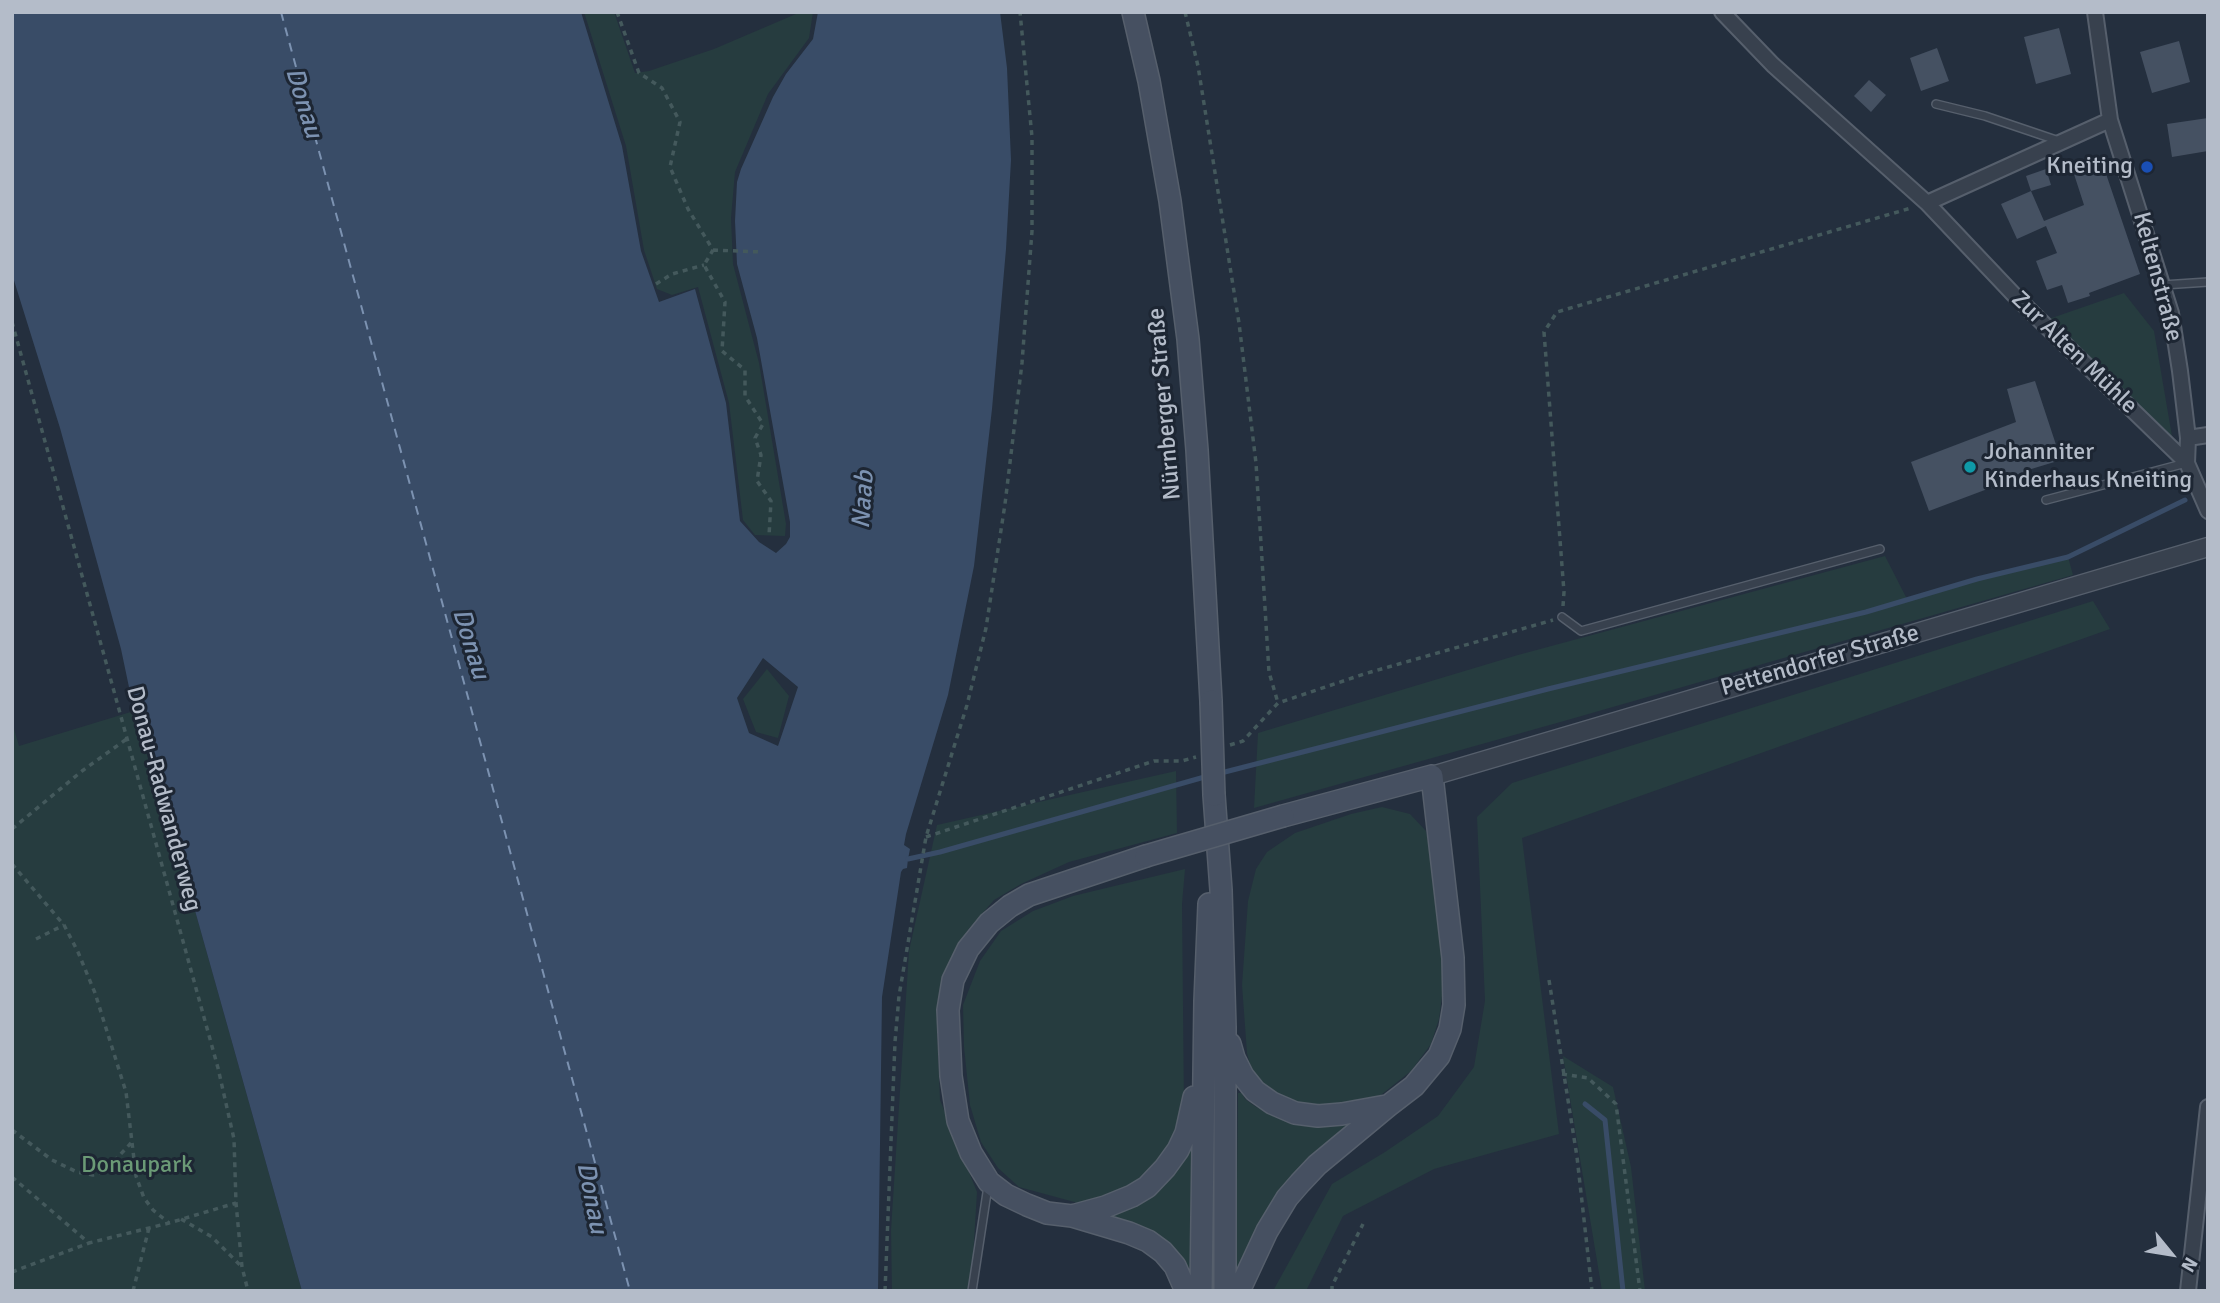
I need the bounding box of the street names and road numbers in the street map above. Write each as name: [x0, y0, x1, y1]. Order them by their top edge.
street label: Keltenstraße: [2126, 209, 2188, 345]
street label: Zur Alten Mühle: [2005, 286, 2143, 420]
street label: Nürnberger Straße: [1142, 307, 1188, 501]
street label: Pettendorfer Straße: [1718, 619, 1922, 703]
street label: Donau-Radwanderweg: [119, 683, 207, 915]

